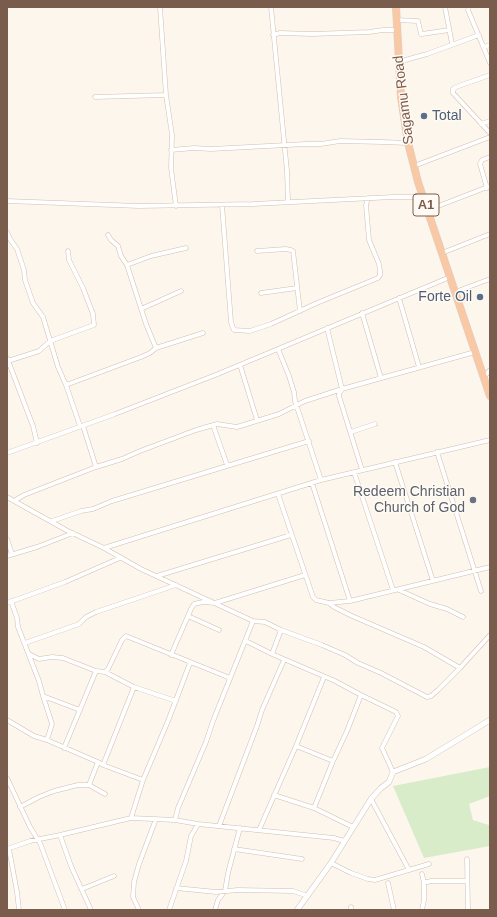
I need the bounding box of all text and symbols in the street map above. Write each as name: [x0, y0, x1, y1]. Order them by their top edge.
street label: Sagamu Road: [390, 55, 418, 145]
place label: Total: [432, 108, 462, 124]
marker: Total: [419, 111, 429, 121]
road number: A1: [413, 194, 439, 216]
place label: Forte Oil: [418, 289, 472, 305]
marker: Forte Oil: [475, 292, 485, 302]
place label: Redeem Christian Church of God: [353, 484, 465, 516]
marker: Redeem Christian Church of God: [468, 495, 478, 505]

